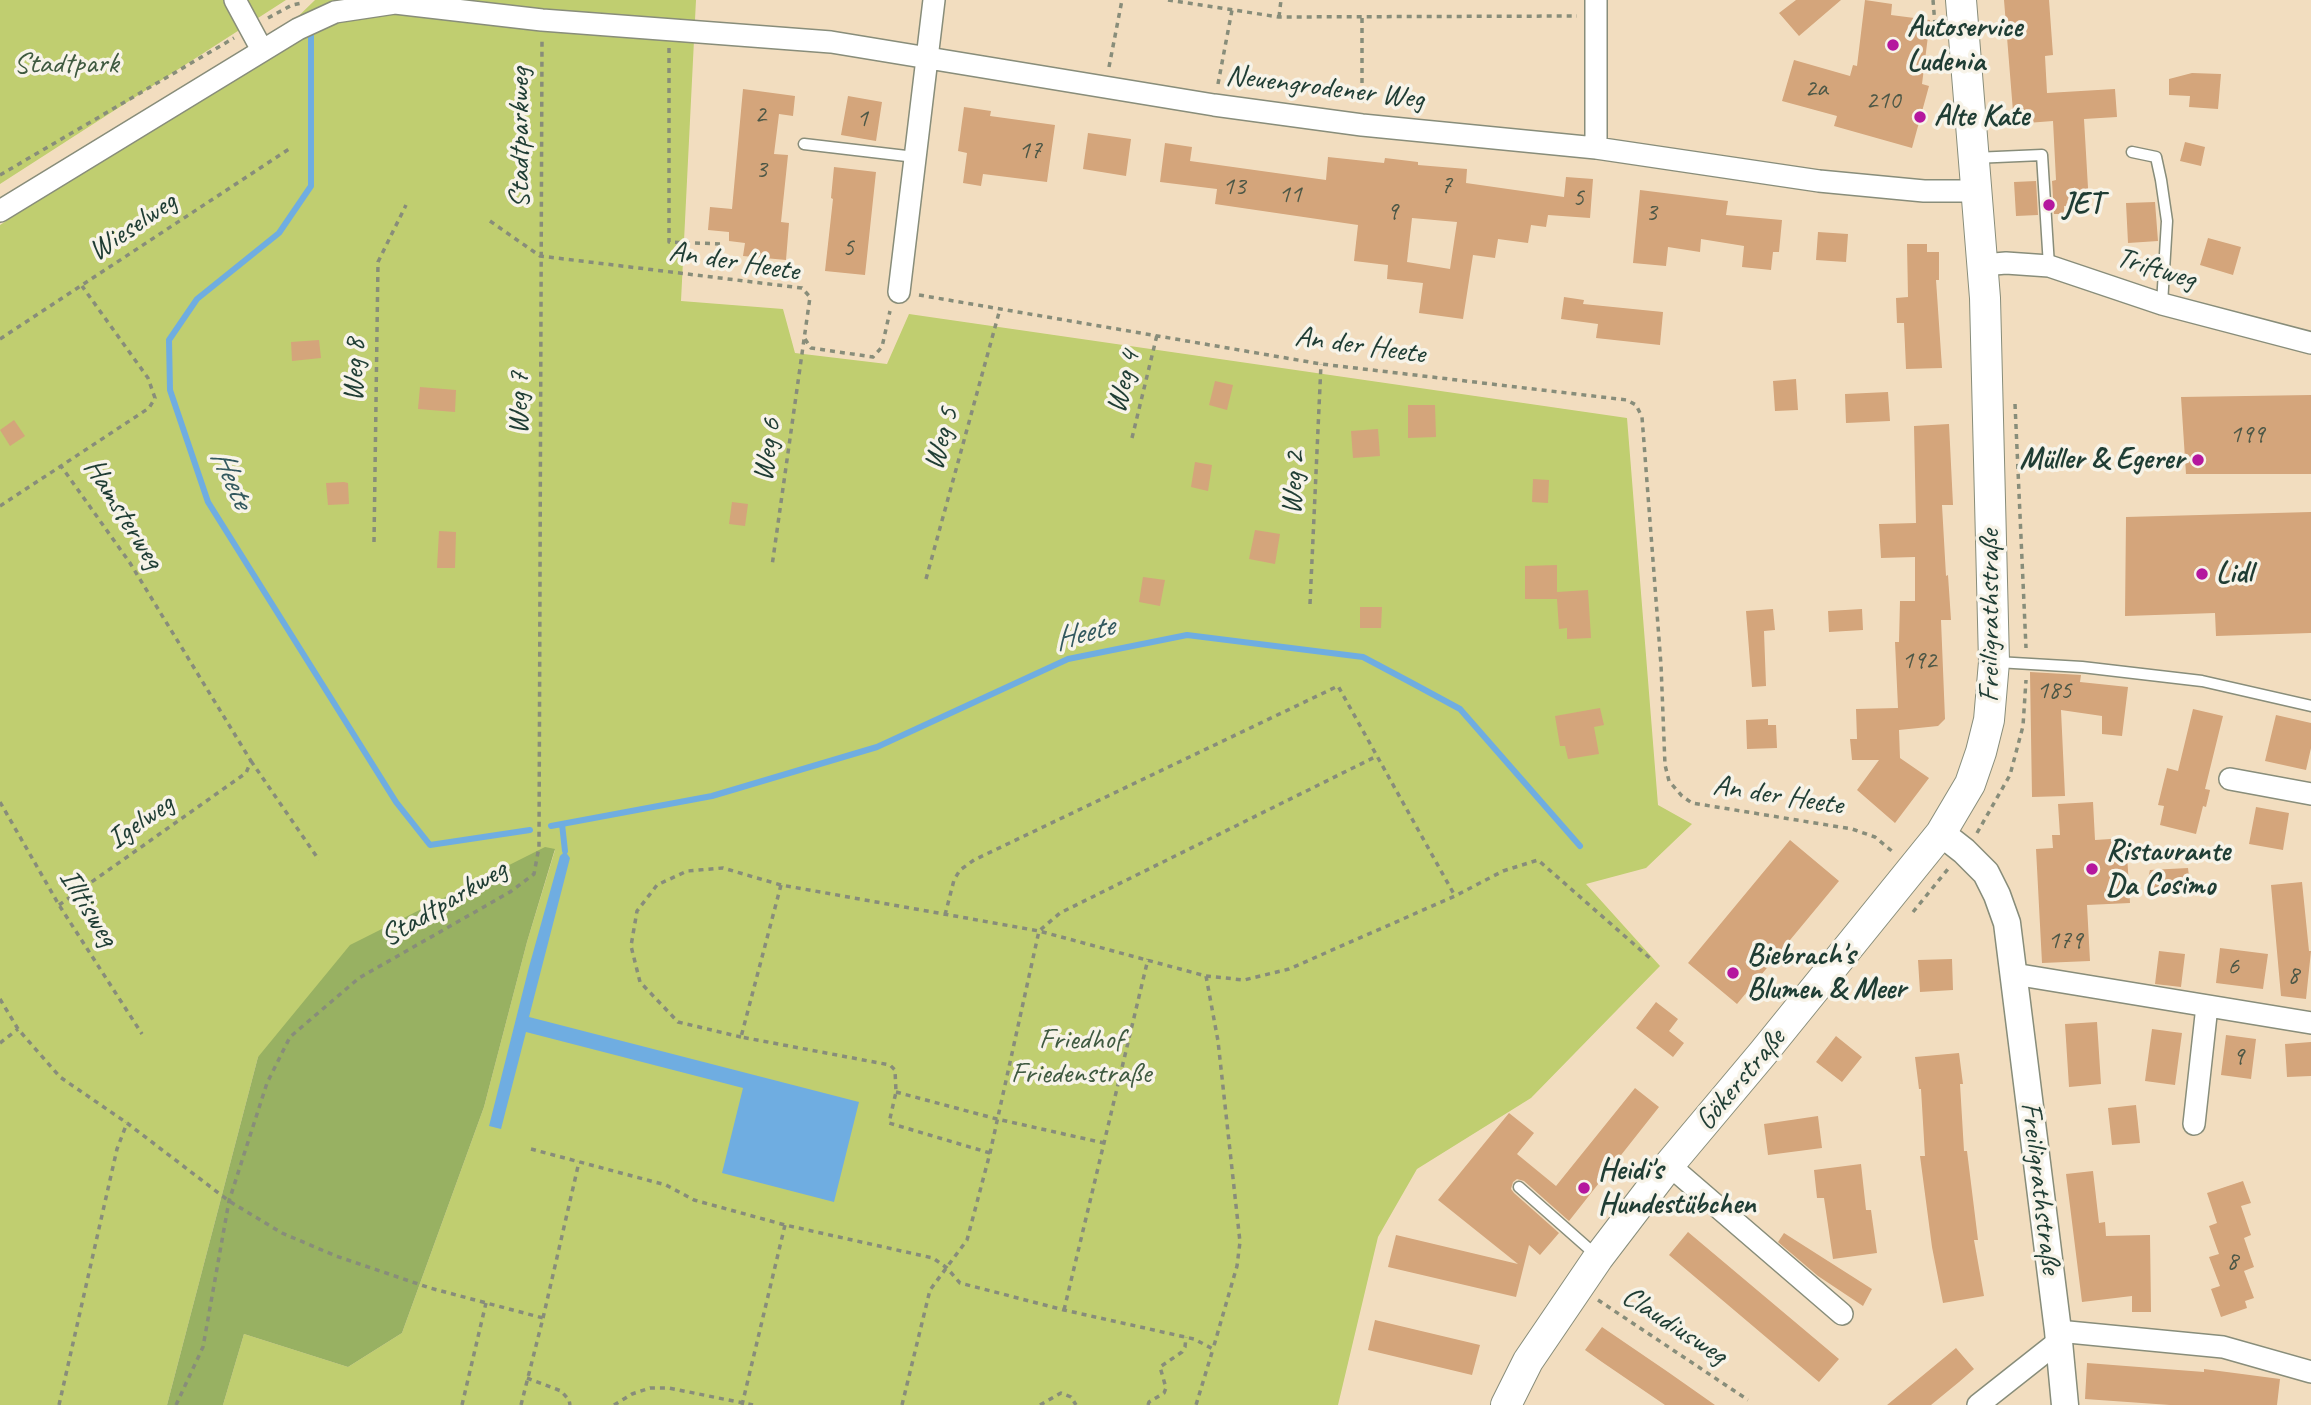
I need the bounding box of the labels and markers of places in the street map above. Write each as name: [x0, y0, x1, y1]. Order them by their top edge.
place label: Autoservice Ludenia: [1907, 10, 2022, 80]
marker: Autoservice Ludenia: [1885, 37, 1901, 53]
place label: Alte Kate: [1934, 99, 2029, 135]
marker: Alte Kate: [1912, 109, 1928, 125]
place label: JET: [2063, 187, 2102, 223]
marker: JET: [2041, 197, 2057, 213]
place label: Müller & Egerer: [2020, 442, 2184, 478]
marker: Müller & Egerer: [2190, 452, 2206, 468]
place label: Lidl: [2216, 556, 2252, 592]
marker: Lidl: [2194, 566, 2210, 582]
place label: Ristaurante Da Cosimo: [2106, 834, 2230, 904]
marker: Ristaurante Da Cosimo: [2084, 861, 2100, 877]
place label: Biebrach's Blumen & Meer: [1747, 938, 1906, 1009]
marker: Biebrach's Blumen & Meer: [1725, 965, 1741, 981]
place label: Heidi's Hundestübchen: [1598, 1153, 1755, 1224]
marker: Heidi's Hundestübchen: [1576, 1180, 1592, 1196]

